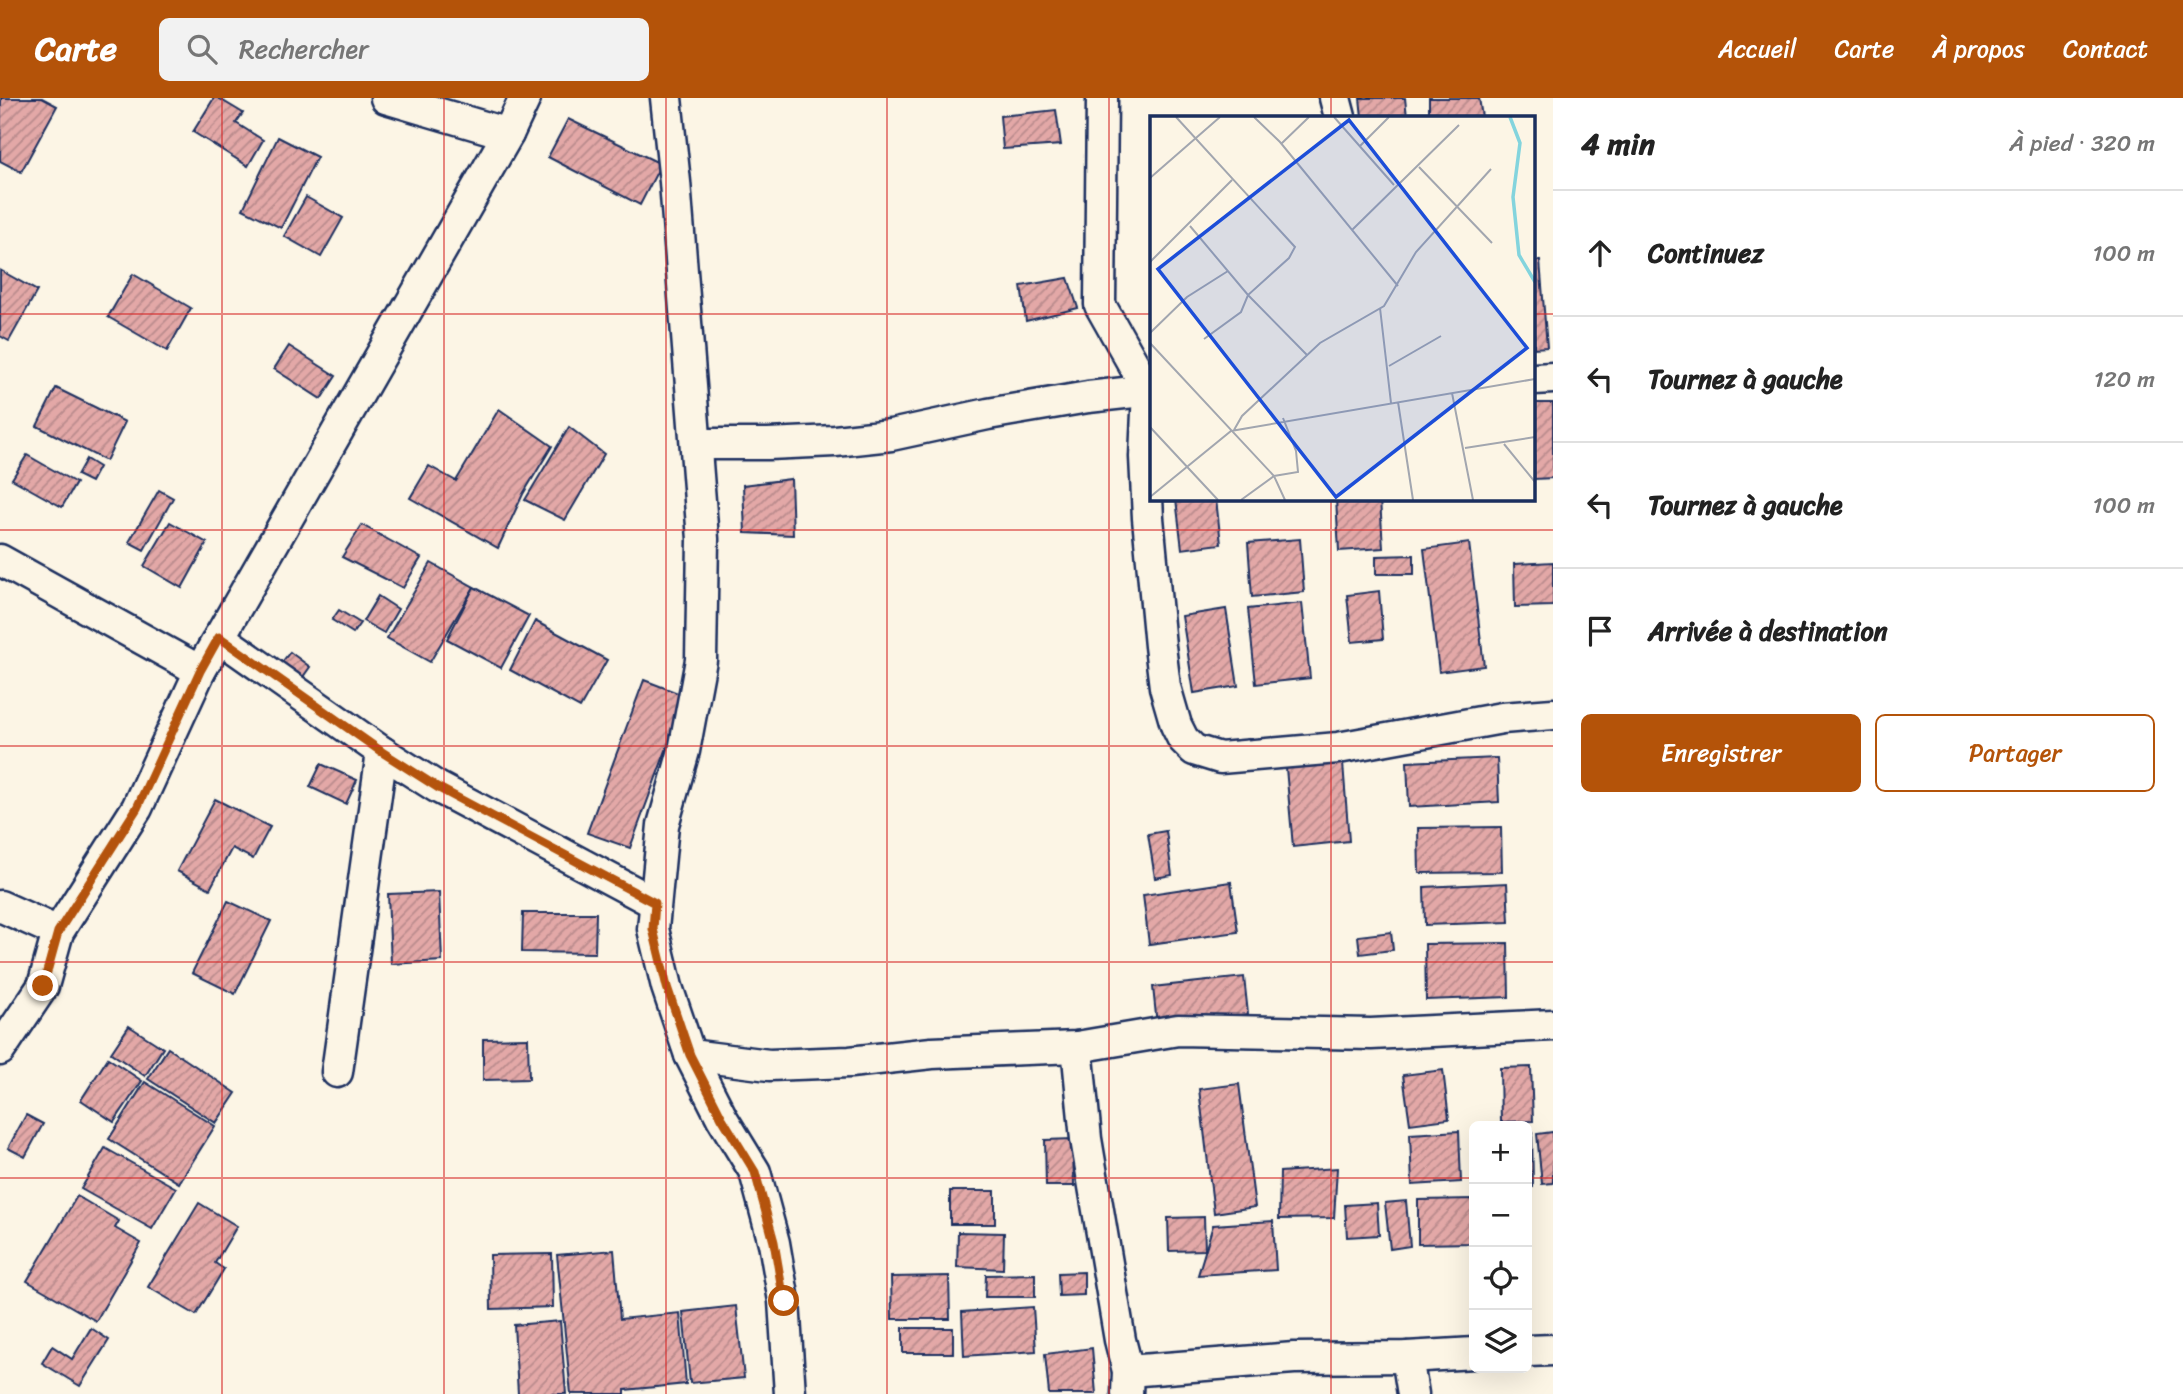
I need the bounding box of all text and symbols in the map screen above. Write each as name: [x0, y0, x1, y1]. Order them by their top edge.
search box: [159, 18, 649, 81]
text: Carte: [35, 20, 117, 78]
text: Rechercher: [239, 26, 369, 72]
text: Accueil: [1718, 28, 1797, 70]
text: Carte: [1835, 28, 1894, 70]
text: À propos: [1932, 28, 2025, 70]
text: Contact: [2063, 28, 2148, 70]
icon: search: [183, 30, 221, 68]
inset map: [1150, 116, 1535, 500]
text: 4 min: [1581, 117, 1655, 171]
text: À pied · 320 m: [2009, 123, 2155, 164]
text: Continuez: [1648, 230, 1764, 276]
text: 100 m: [2092, 233, 2155, 274]
icon: ahead: [1581, 234, 1619, 272]
text: Tournez à gauche: [1648, 356, 1843, 402]
text: 120 m: [2094, 359, 2155, 400]
icon: left: [1581, 360, 1619, 398]
text: Tournez à gauche: [1648, 482, 1843, 528]
text: 100 m: [2092, 485, 2155, 526]
icon: left: [1581, 486, 1619, 524]
text: Arrivée à destination: [1648, 608, 1888, 654]
icon: arrive: [1581, 612, 1619, 650]
button: Enregistrer: [1581, 714, 1861, 792]
button: Partager: [1875, 714, 2155, 792]
route end: [27, 970, 58, 1001]
map controls: [1469, 1121, 1532, 1373]
button: +: [1469, 1121, 1532, 1184]
button: −: [1469, 1184, 1532, 1247]
button: locate: [1469, 1247, 1532, 1310]
route start: [768, 1285, 799, 1316]
button: layers: [1469, 1310, 1532, 1373]

